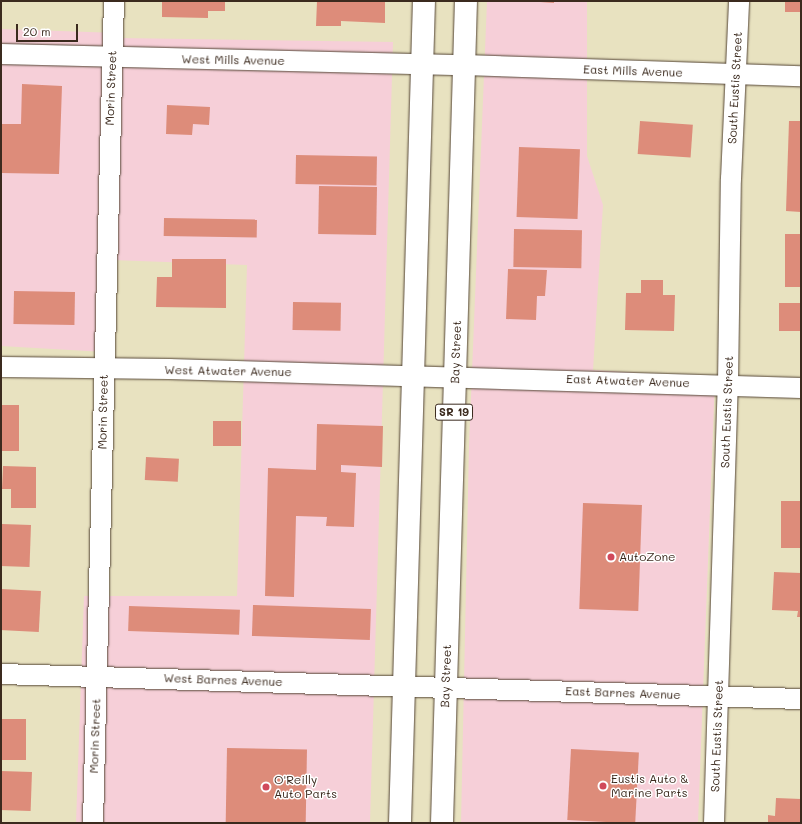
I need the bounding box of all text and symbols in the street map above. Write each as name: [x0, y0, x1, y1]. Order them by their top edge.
scale bar: [18, 16, 80, 42]
text: 20 m: [23, 23, 51, 39]
street label: South Eustis Street: [725, 31, 745, 145]
street label: Morin Street: [102, 50, 120, 126]
street label: West Mills Avenue: [181, 52, 285, 68]
street label: East Mills Avenue: [583, 62, 683, 80]
street label: Bay Street: [448, 320, 464, 384]
street label: South Eustis Street: [718, 356, 736, 468]
street label: West Atwater Avenue: [164, 363, 292, 379]
street label: East Atwater Avenue: [566, 372, 690, 390]
street label: Morin Street: [95, 374, 111, 450]
road number: SR 19: [435, 403, 473, 421]
place label: AutoZone: [619, 550, 676, 564]
marker: AutoZone: [606, 552, 616, 562]
street label: Bay Street: [438, 644, 454, 708]
street label: West Barnes Avenue: [163, 671, 283, 689]
street label: South Eustis Street: [708, 680, 726, 792]
street label: East Barnes Avenue: [565, 684, 681, 702]
street label: Morin Street: [86, 698, 104, 774]
place label: Eustis Auto & Marine Parts: [611, 772, 689, 800]
place label: O'Reilly Auto Parts: [274, 773, 337, 801]
marker: Eustis Auto & Marine Parts: [598, 781, 608, 791]
marker: O'Reilly Auto Parts: [261, 782, 271, 792]

